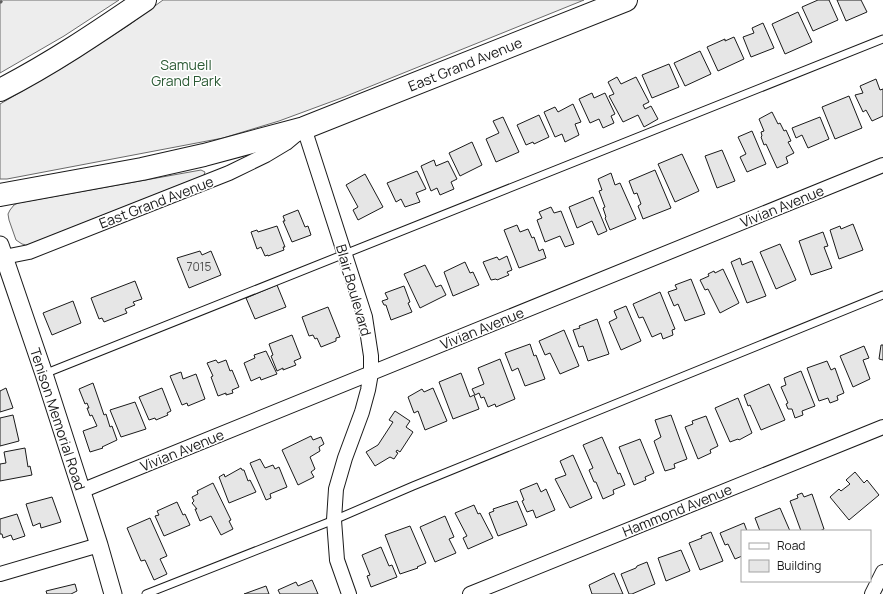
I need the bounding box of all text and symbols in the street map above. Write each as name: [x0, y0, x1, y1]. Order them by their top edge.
street label: East Grand Avenue: [405, 32, 525, 96]
park label: Samuell Grand Park: [151, 55, 222, 90]
street label: East Grand Avenue: [96, 171, 216, 233]
street label: Vivian Avenue: [737, 181, 827, 231]
street label: Blair Boulevard: [332, 242, 376, 338]
house number: 7015: [187, 258, 212, 275]
street label: Vivian Avenue: [437, 303, 527, 353]
street label: Tenison Memorial Road: [26, 345, 90, 493]
street label: Vivian Avenue: [137, 425, 227, 475]
street label: Hammond Avenue: [619, 479, 735, 541]
legend: [741, 530, 871, 582]
text: Road: [777, 537, 805, 554]
text: Building: [777, 557, 821, 574]

